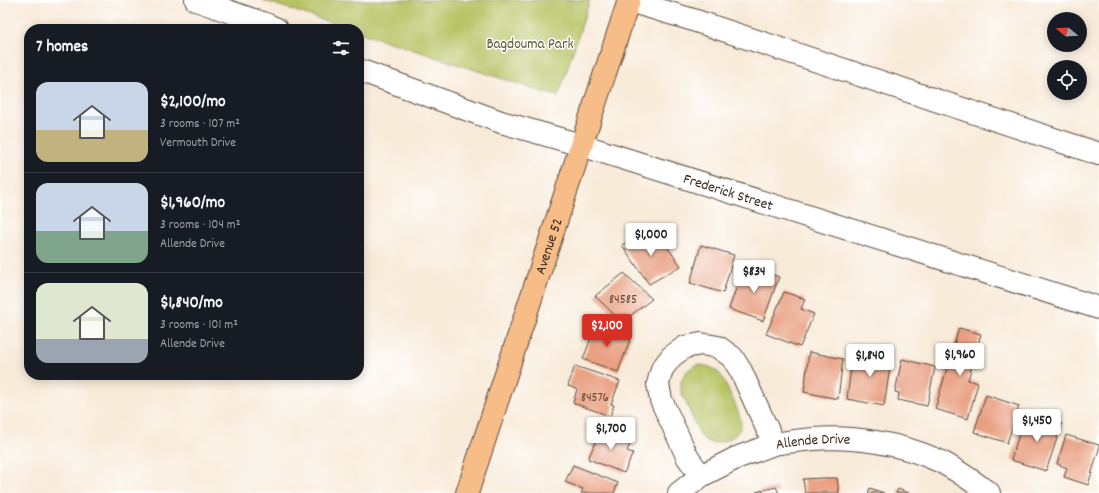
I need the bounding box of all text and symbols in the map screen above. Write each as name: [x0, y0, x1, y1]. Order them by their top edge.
north arrow: [1047, 12, 1087, 52]
map controls: [1047, 12, 1087, 100]
park label: Bagdouma Park: [486, 34, 574, 56]
text: 7 homes: [36, 36, 88, 60]
icon: filters: [330, 37, 352, 59]
button: locate: [1047, 60, 1087, 100]
text: $2,100/mo: [160, 91, 226, 115]
icon: home: [68, 98, 116, 146]
text: 3 rooms · 107 m²: [160, 115, 240, 134]
text: Vermouth Drive: [160, 134, 236, 153]
street label: Frederick Street: [680, 169, 776, 218]
text: $1,960/mo: [160, 192, 225, 216]
icon: home: [68, 199, 116, 247]
text: 3 rooms · 104 m²: [160, 216, 240, 235]
street label: Avenue 52: [531, 216, 570, 278]
pin: $1,000: [618, 223, 684, 257]
text: $1,000: [634, 226, 668, 245]
text: Allende Drive: [160, 235, 225, 254]
pin: $834: [730, 260, 778, 294]
text: $834: [743, 263, 765, 282]
house number: 84585: [609, 291, 637, 310]
text: $1,840/mo: [160, 292, 223, 316]
icon: home: [68, 299, 116, 347]
pin: $2,100: [574, 314, 640, 348]
text: 3 rooms · 101 m²: [160, 316, 238, 335]
text: $2,100: [591, 317, 623, 336]
text: Allende Drive: [160, 335, 225, 354]
pin: $1,960: [927, 343, 993, 377]
pin: $1,840: [837, 344, 903, 378]
text: $1,960: [944, 346, 976, 365]
text: $1,840: [855, 347, 885, 366]
house number: 84576: [581, 389, 609, 408]
pin: $1,450: [1004, 409, 1070, 443]
text: $1,450: [1022, 412, 1052, 431]
pin: $1,700: [578, 417, 644, 451]
text: $1,700: [595, 420, 627, 439]
street label: Allende Drive: [774, 429, 851, 457]

